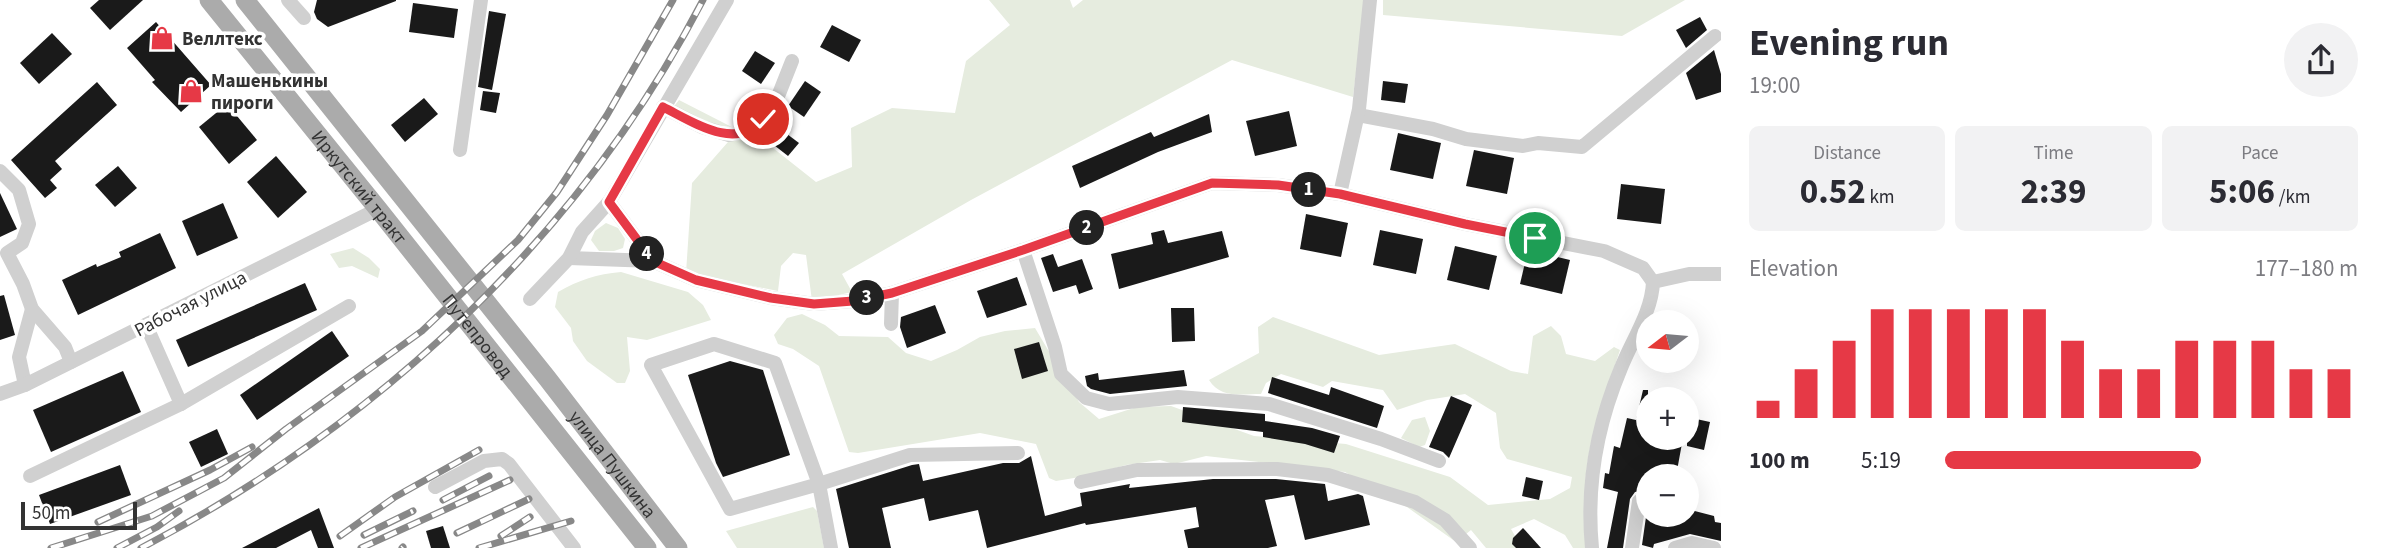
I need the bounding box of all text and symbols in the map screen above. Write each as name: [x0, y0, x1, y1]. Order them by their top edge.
text: Evening run: [1749, 16, 1949, 70]
button: share: [2284, 23, 2358, 97]
shop icon: Веллтекс: [148, 24, 176, 52]
place label: Веллтекс: [182, 26, 263, 53]
place label: Машенькины пироги: [211, 68, 328, 117]
text: 19:00: [1749, 69, 1800, 102]
shop icon: Машенькины пироги: [177, 77, 205, 105]
pin: [733, 89, 793, 149]
icon: check: [744, 100, 782, 138]
street label: Иркутский тракт: [304, 125, 413, 251]
text: Distance: [1813, 140, 1881, 167]
text: Time: [2033, 140, 2074, 167]
text: Pace: [2241, 140, 2278, 167]
text: 0.52: [1800, 167, 1866, 217]
text: 2:39: [2021, 167, 2086, 217]
text: 5:06: [2209, 167, 2275, 217]
pin: 1: [1292, 172, 1326, 208]
text: 1: [1303, 176, 1314, 203]
text: km: [1866, 184, 1895, 211]
text: /km: [2275, 184, 2311, 211]
pin: [1505, 208, 1565, 268]
pin: 2: [1070, 210, 1104, 246]
text: 2: [1081, 214, 1092, 241]
icon: arrive: [1516, 219, 1554, 257]
pin: 4: [630, 236, 664, 272]
text: 4: [641, 240, 652, 267]
text: Elevation: [1749, 252, 1839, 285]
text: 177–180 m: [2255, 252, 2358, 285]
street label: Рабочая улица: [130, 264, 252, 344]
pin: 3: [850, 280, 884, 316]
text: 3: [861, 284, 872, 311]
street label: Путепровод: [435, 288, 519, 384]
north arrow: [1636, 310, 1699, 373]
map controls: [1636, 310, 1699, 527]
button: +: [1636, 387, 1699, 450]
street label: улица Пушкина: [562, 405, 662, 524]
text: 100 m: [1749, 444, 1810, 477]
text: 5:19: [1861, 444, 1901, 477]
button: −: [1636, 464, 1699, 527]
scale bar: [21, 499, 136, 531]
text: 50 m: [32, 500, 70, 527]

